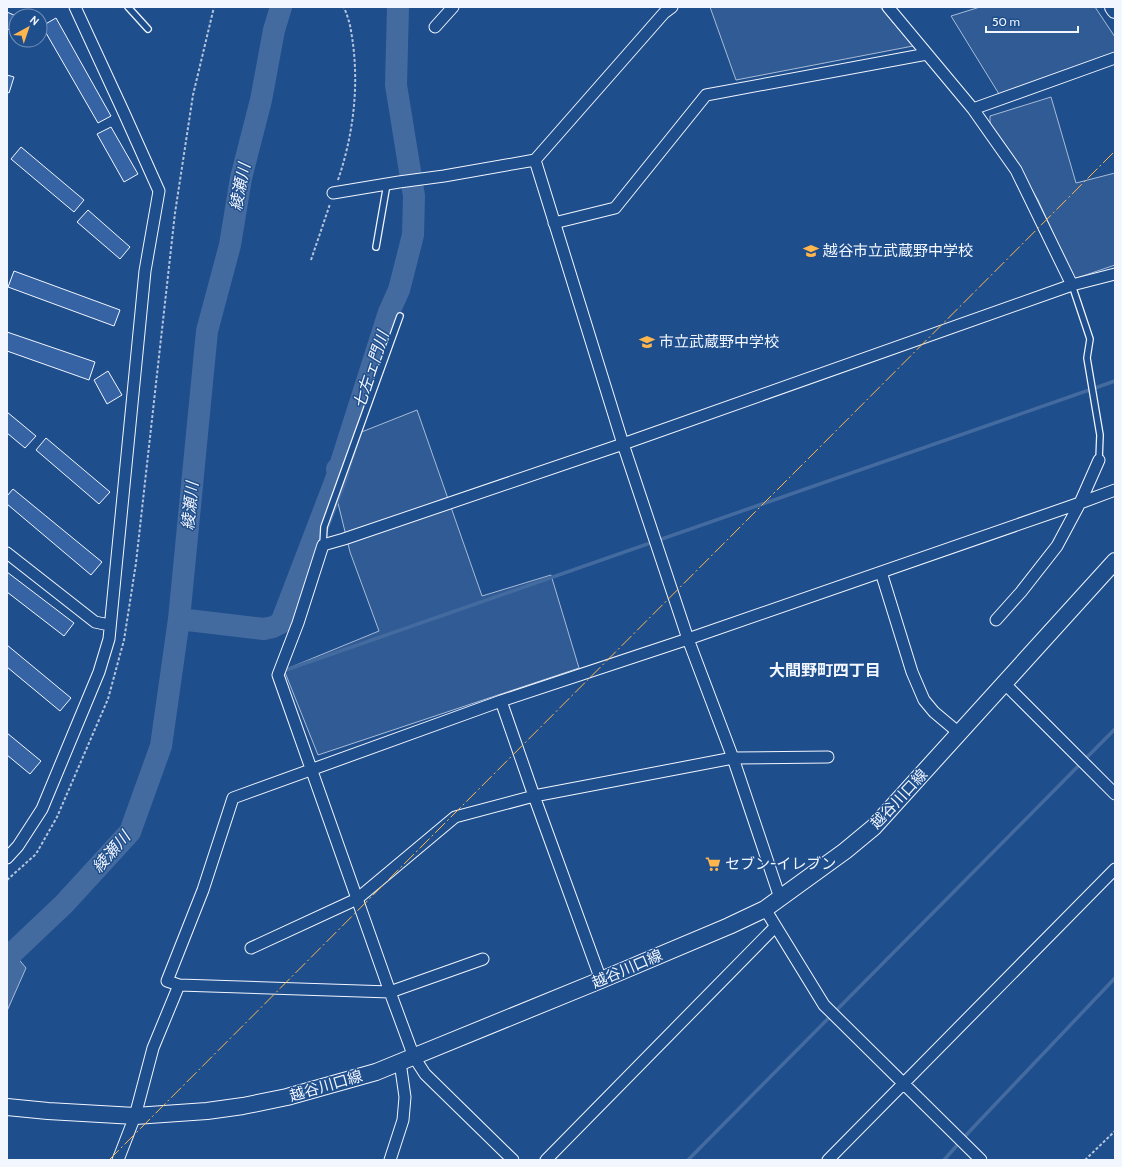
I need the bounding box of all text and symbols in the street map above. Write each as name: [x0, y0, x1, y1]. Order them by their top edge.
north arrow: [8, 8, 48, 48]
scale bar: [986, 8, 1078, 34]
text: N: [27, 12, 42, 28]
text: 50 m: [992, 14, 1020, 29]
water label: 綾瀬川: [226, 160, 254, 212]
school or university icon: 越谷市立武蔵野中学校: [802, 242, 820, 260]
place label: 越谷市立武蔵野中学校: [822, 242, 973, 260]
water label: 七左ェ門川: [350, 327, 393, 411]
school or university icon: 市立武蔵野中学校: [638, 333, 656, 351]
place label: 市立武蔵野中学校: [659, 333, 779, 351]
water label: 綾瀬川: [178, 479, 202, 531]
district label: 大間野町四丁目: [769, 661, 881, 680]
street label: 越谷川口線: [866, 765, 931, 833]
water label: 綾瀬川: [88, 826, 135, 876]
supermarket icon: セブン-イレブン: [704, 855, 722, 873]
place label: セブン-イレブン: [725, 855, 836, 873]
street label: 越谷川口線: [588, 946, 665, 992]
street label: 越谷川口線: [287, 1067, 365, 1105]

